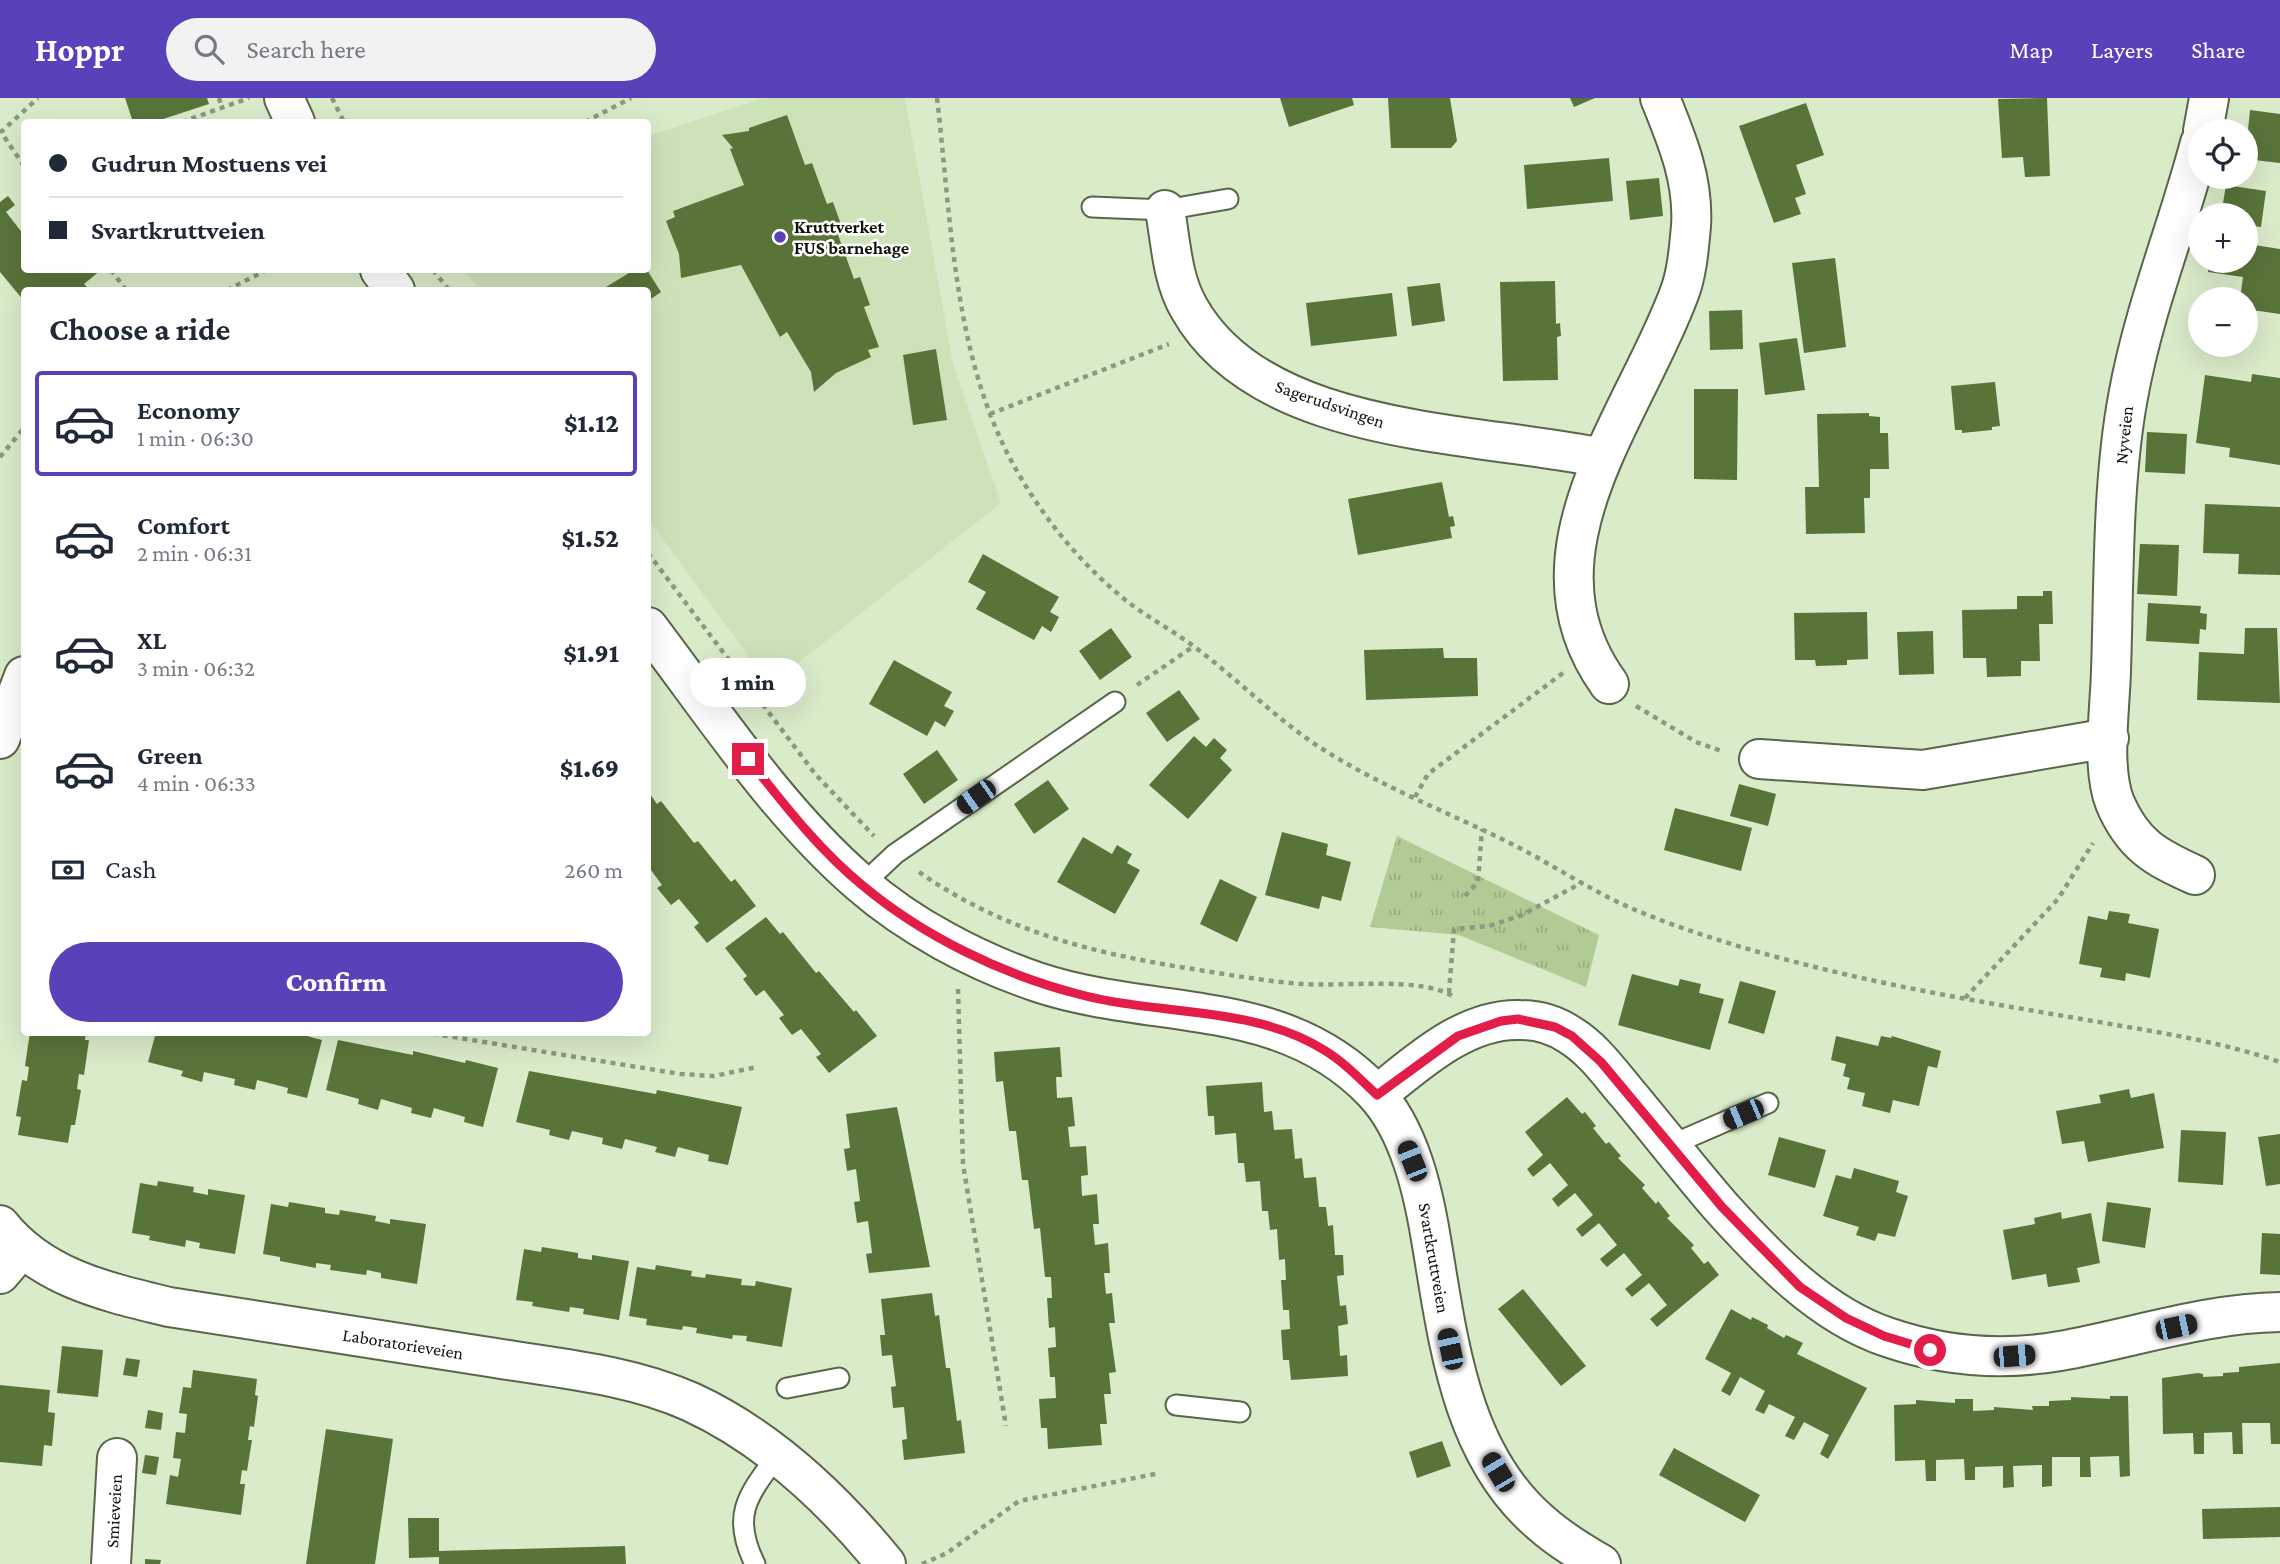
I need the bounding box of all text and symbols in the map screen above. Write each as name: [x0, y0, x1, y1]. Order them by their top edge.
search box: [166, 18, 656, 81]
icon: search: [190, 30, 228, 68]
text: Hoppr: [35, 31, 124, 68]
text: Search here: [246, 35, 366, 64]
text: Map: [2009, 36, 2053, 63]
text: Layers: [2091, 36, 2153, 63]
text: Share: [2191, 36, 2245, 63]
map controls: [2188, 119, 2258, 357]
button: locate: [2188, 119, 2258, 189]
text: Gudrun Mostuens vei: [91, 149, 327, 178]
button: +: [2188, 203, 2258, 273]
text: Svartkruttveien: [91, 216, 265, 245]
place label: Kruttverket FUS barnehage: [794, 217, 909, 258]
marker: Kruttverket FUS barnehage: [772, 229, 788, 245]
button: −: [2188, 287, 2258, 357]
text: Choose a ride: [49, 311, 230, 347]
street label: Sagerudsvingen: [1273, 376, 1388, 432]
icon: car: [53, 392, 116, 455]
text: Economy: [137, 396, 240, 425]
street label: Nyveien: [2111, 405, 2137, 465]
text: $1.12: [564, 409, 619, 438]
text: 1 min · 06:30: [137, 425, 254, 451]
icon: car: [53, 507, 116, 570]
text: Comfort: [137, 511, 230, 540]
text: $1.52: [561, 524, 619, 553]
text: 2 min · 06:31: [137, 540, 252, 566]
icon: car: [53, 622, 116, 685]
text: XL: [137, 626, 166, 655]
text: $1.91: [563, 639, 619, 668]
text: 3 min · 06:32: [137, 655, 255, 681]
callout: 1 min: [690, 658, 806, 706]
text: 1 min: [721, 669, 775, 695]
icon: car: [53, 737, 116, 800]
text: Green: [137, 741, 203, 770]
route end: [732, 743, 764, 775]
text: $1.69: [560, 754, 619, 783]
text: 4 min · 06:33: [137, 770, 256, 796]
car: [953, 776, 1000, 818]
icon: cash: [49, 851, 87, 889]
text: Cash: [105, 855, 156, 884]
text: 260 m: [565, 857, 623, 883]
button: Confirm: [49, 942, 623, 1022]
car: [1720, 1096, 1767, 1132]
car: [1395, 1138, 1430, 1184]
street label: Svartkruttveien: [1414, 1201, 1454, 1315]
car: [2154, 1312, 2199, 1342]
street label: Laboratorieveien: [341, 1325, 465, 1363]
car: [1436, 1326, 1465, 1372]
route start: [1914, 1334, 1946, 1366]
car: [1993, 1344, 2036, 1368]
car: [1479, 1449, 1518, 1495]
street label: Smieveien: [102, 1473, 126, 1548]

